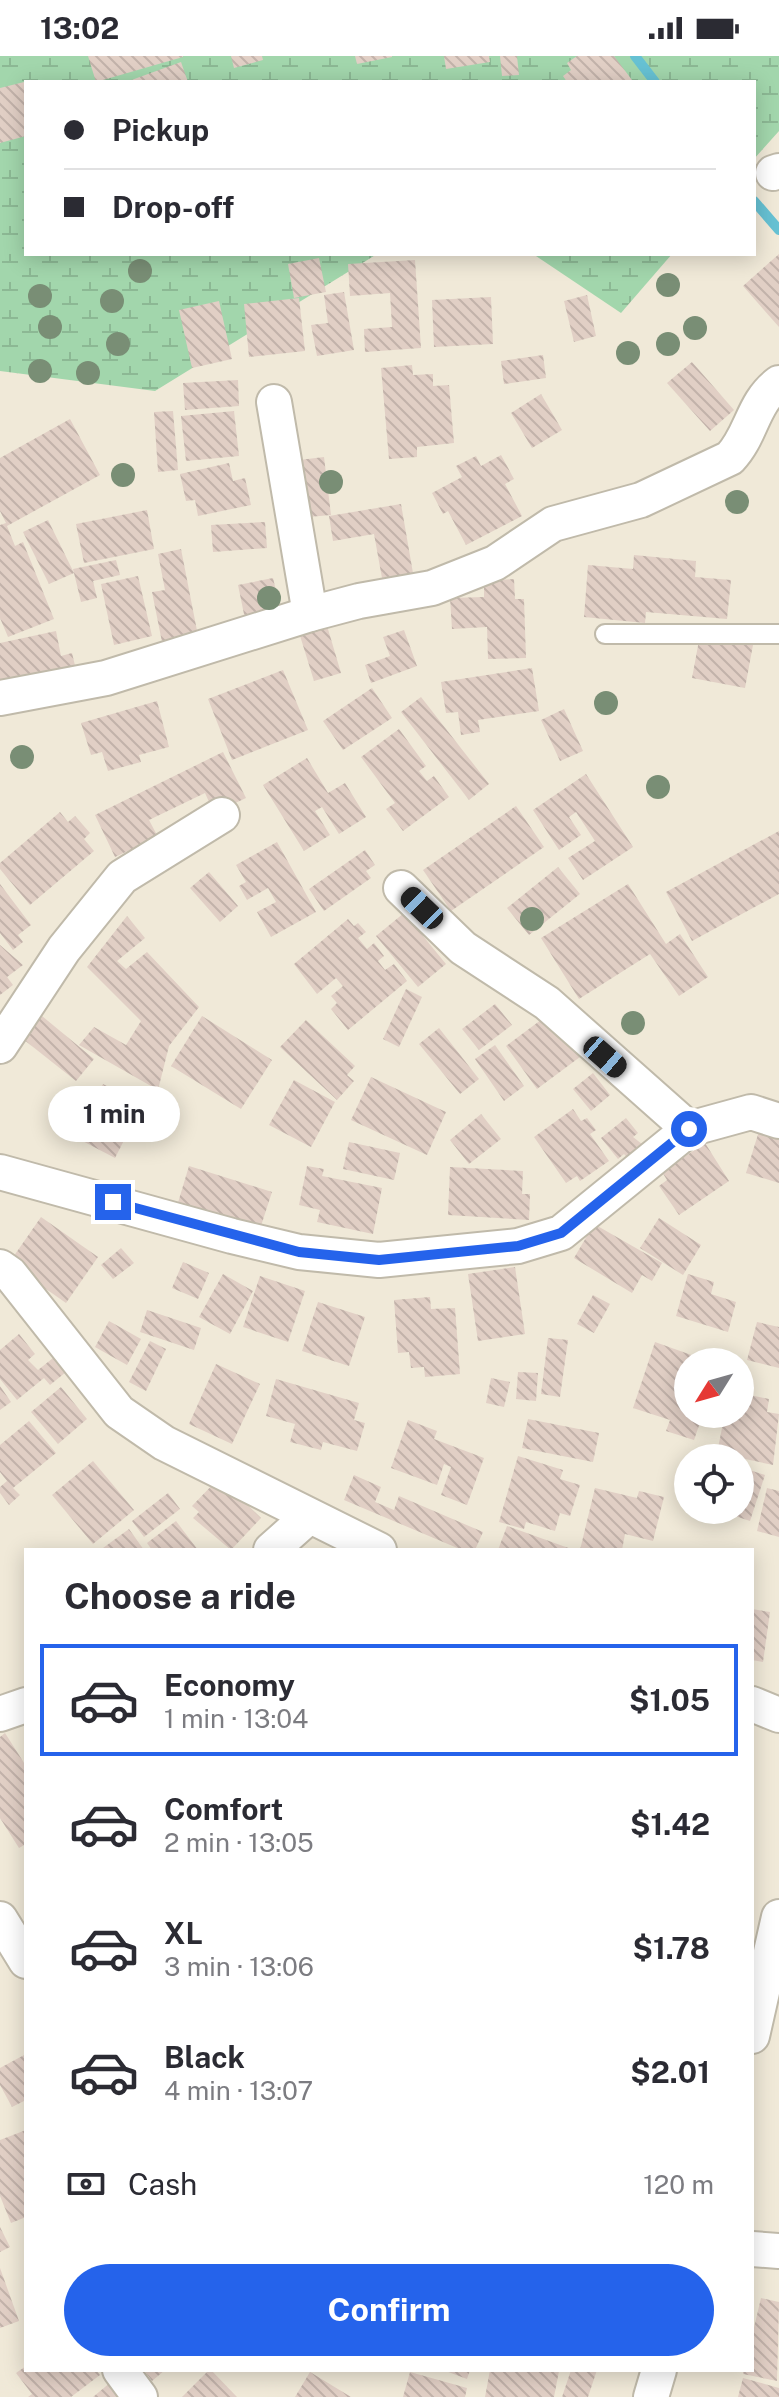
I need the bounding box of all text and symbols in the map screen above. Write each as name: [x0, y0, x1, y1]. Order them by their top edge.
text: 13:02: [40, 10, 119, 46]
text: Pickup: [112, 112, 209, 148]
text: Drop-off: [112, 189, 234, 225]
car: [396, 883, 448, 933]
car: [579, 1032, 631, 1082]
callout: 1 min: [47, 1086, 179, 1142]
text: 1 min: [83, 1098, 145, 1129]
route start: [671, 1111, 707, 1147]
route end: [95, 1184, 131, 1220]
north arrow: [674, 1348, 754, 1428]
map controls: [674, 1348, 754, 1524]
button: locate: [674, 1444, 754, 1524]
text: Choose a ride: [64, 1575, 296, 1617]
icon: car: [68, 1664, 140, 1736]
text: Economy: [164, 1667, 295, 1703]
text: $1.05: [629, 1682, 710, 1718]
text: 1 min · 13:04: [164, 1703, 308, 1734]
icon: car: [68, 1788, 140, 1860]
text: Comfort: [164, 1791, 283, 1827]
text: $1.42: [630, 1806, 710, 1842]
text: 2 min · 13:05: [164, 1827, 314, 1858]
icon: car: [68, 1912, 140, 1984]
text: XL: [164, 1915, 203, 1951]
text: $1.78: [632, 1930, 710, 1966]
text: 3 min · 13:06: [164, 1951, 314, 1982]
icon: car: [68, 2036, 140, 2108]
text: Black: [164, 2039, 245, 2075]
text: $2.01: [630, 2054, 710, 2090]
text: 4 min · 13:07: [164, 2075, 313, 2106]
icon: cash: [64, 2162, 108, 2206]
text: Cash: [128, 2166, 197, 2202]
text: 120 m: [643, 2169, 714, 2200]
button: Confirm: [64, 2264, 714, 2356]

